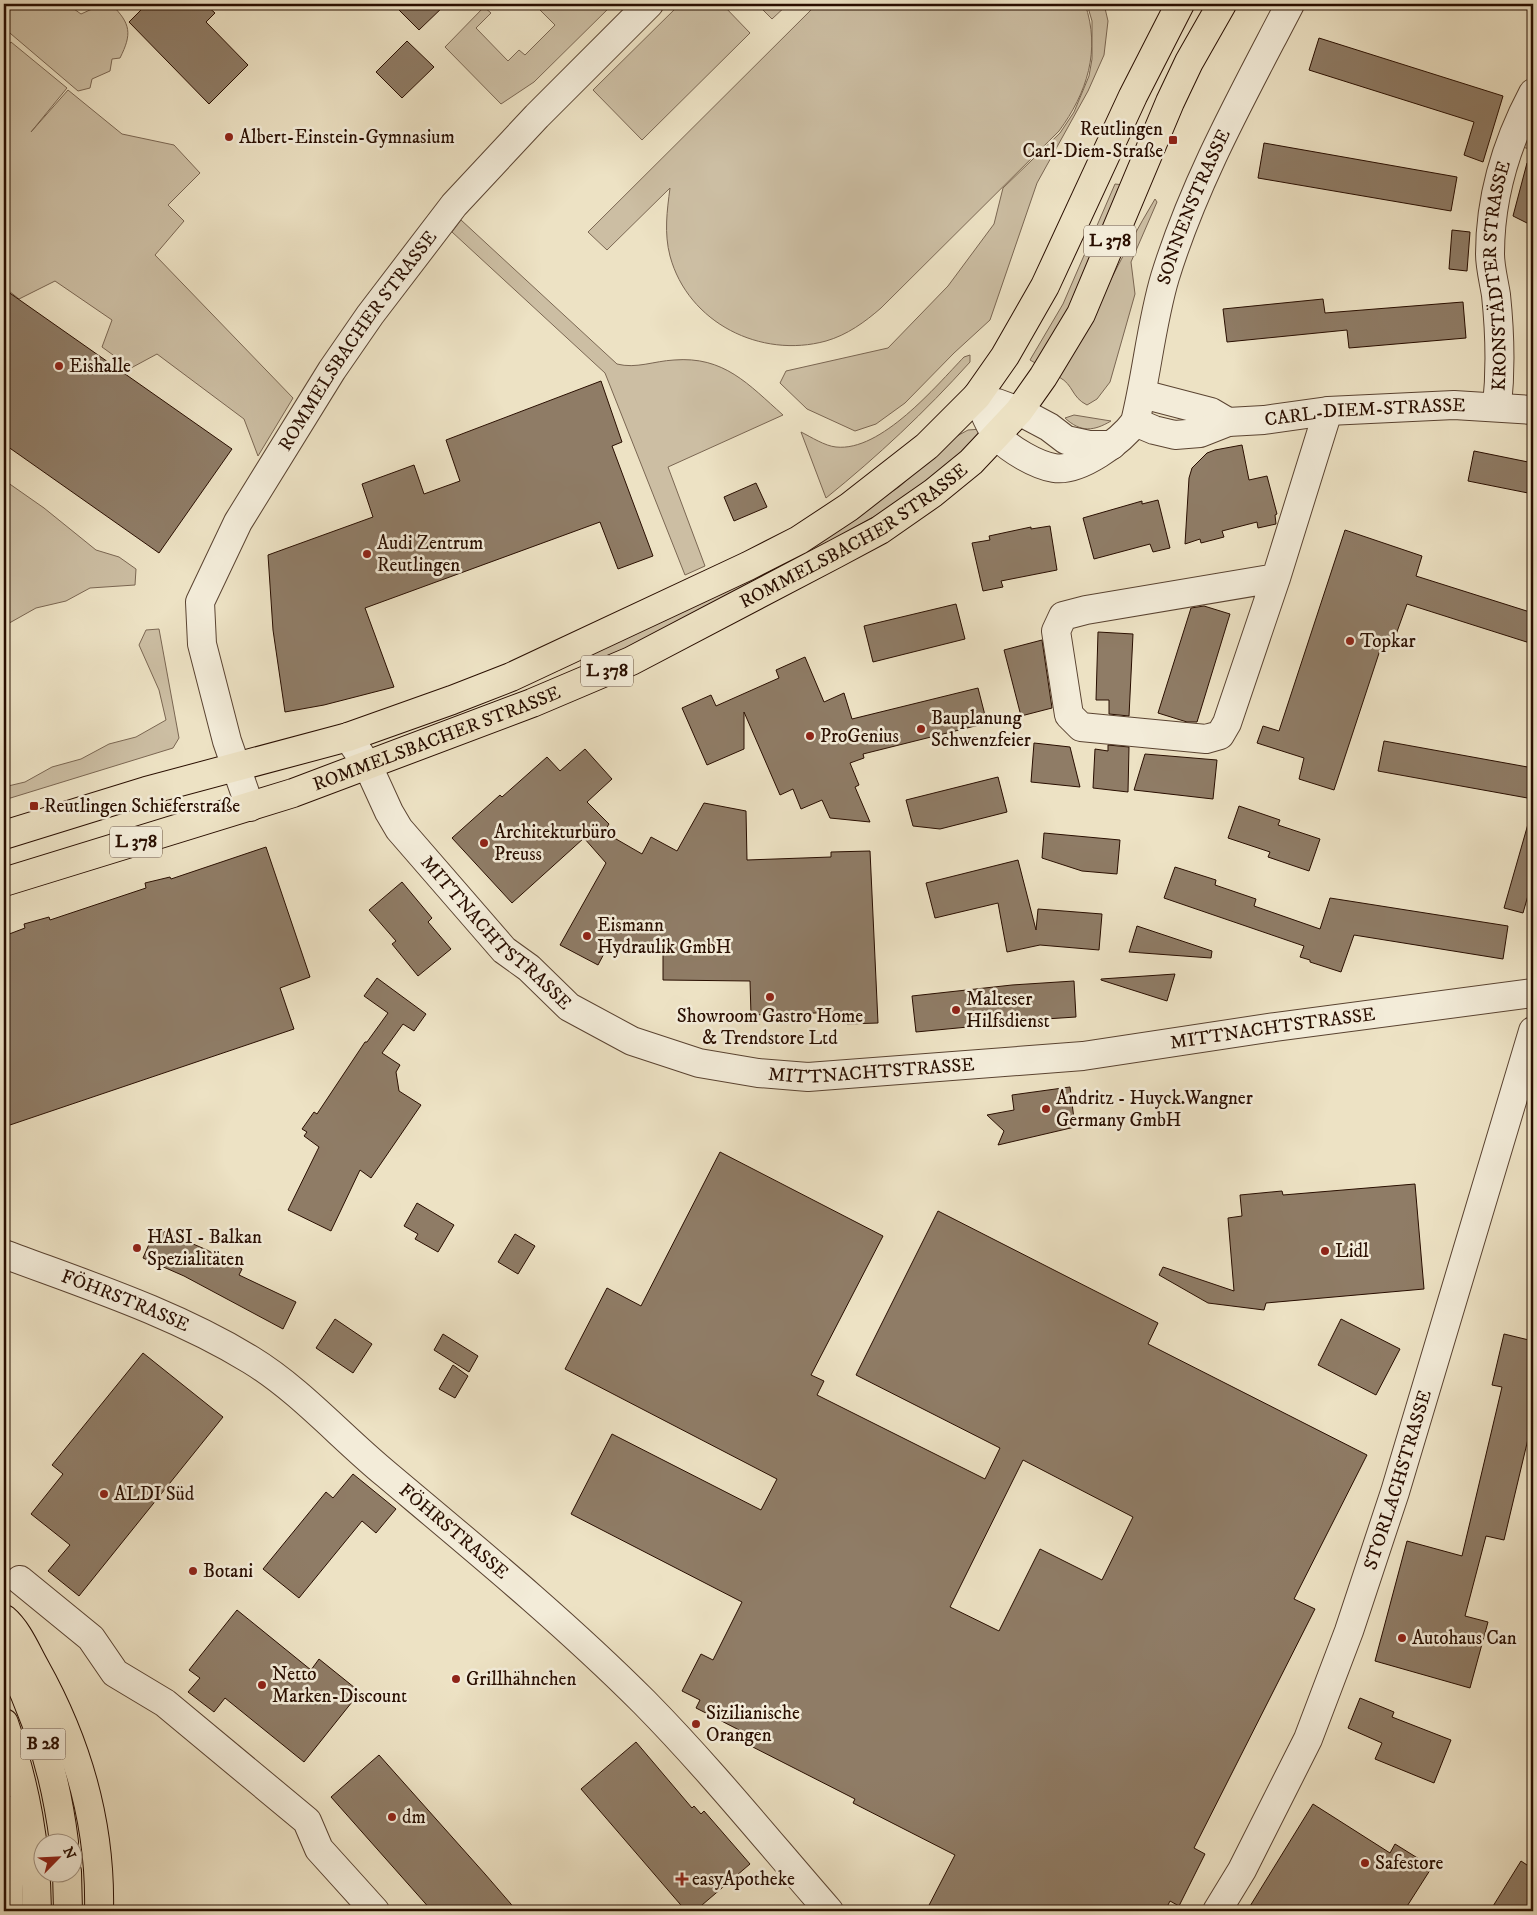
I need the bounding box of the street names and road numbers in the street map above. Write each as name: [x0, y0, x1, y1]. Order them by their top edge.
street label: SONNENSTRASSE: [1152, 125, 1235, 287]
street label: KRONSTÄDTER STRASSE: [1478, 158, 1515, 392]
street label: ROMMELSBACHER STRASSE: [273, 226, 442, 455]
road number: L 378: [1084, 226, 1136, 256]
street label: CARL-DIEM-STRASSE: [1263, 393, 1466, 431]
street label: ROMMELSBACHER STRASSE: [736, 458, 972, 613]
road number: L 378: [581, 656, 633, 686]
street label: ROMMELSBACHER STRASSE: [310, 681, 564, 796]
road number: L 378: [110, 826, 162, 858]
street label: MITTNACHTSTRASSE: [416, 851, 576, 1015]
street label: MITTNACHTSTRASSE: [1168, 1002, 1377, 1054]
street label: MITTNACHTSTRASSE: [767, 1053, 975, 1088]
street label: FÖHRSTRASSE: [58, 1265, 193, 1337]
street label: STORLACHSTRASSE: [1359, 1387, 1436, 1573]
street label: FÖHRSTRASSE: [395, 1479, 513, 1584]
road number: B 28: [20, 1728, 66, 1760]

